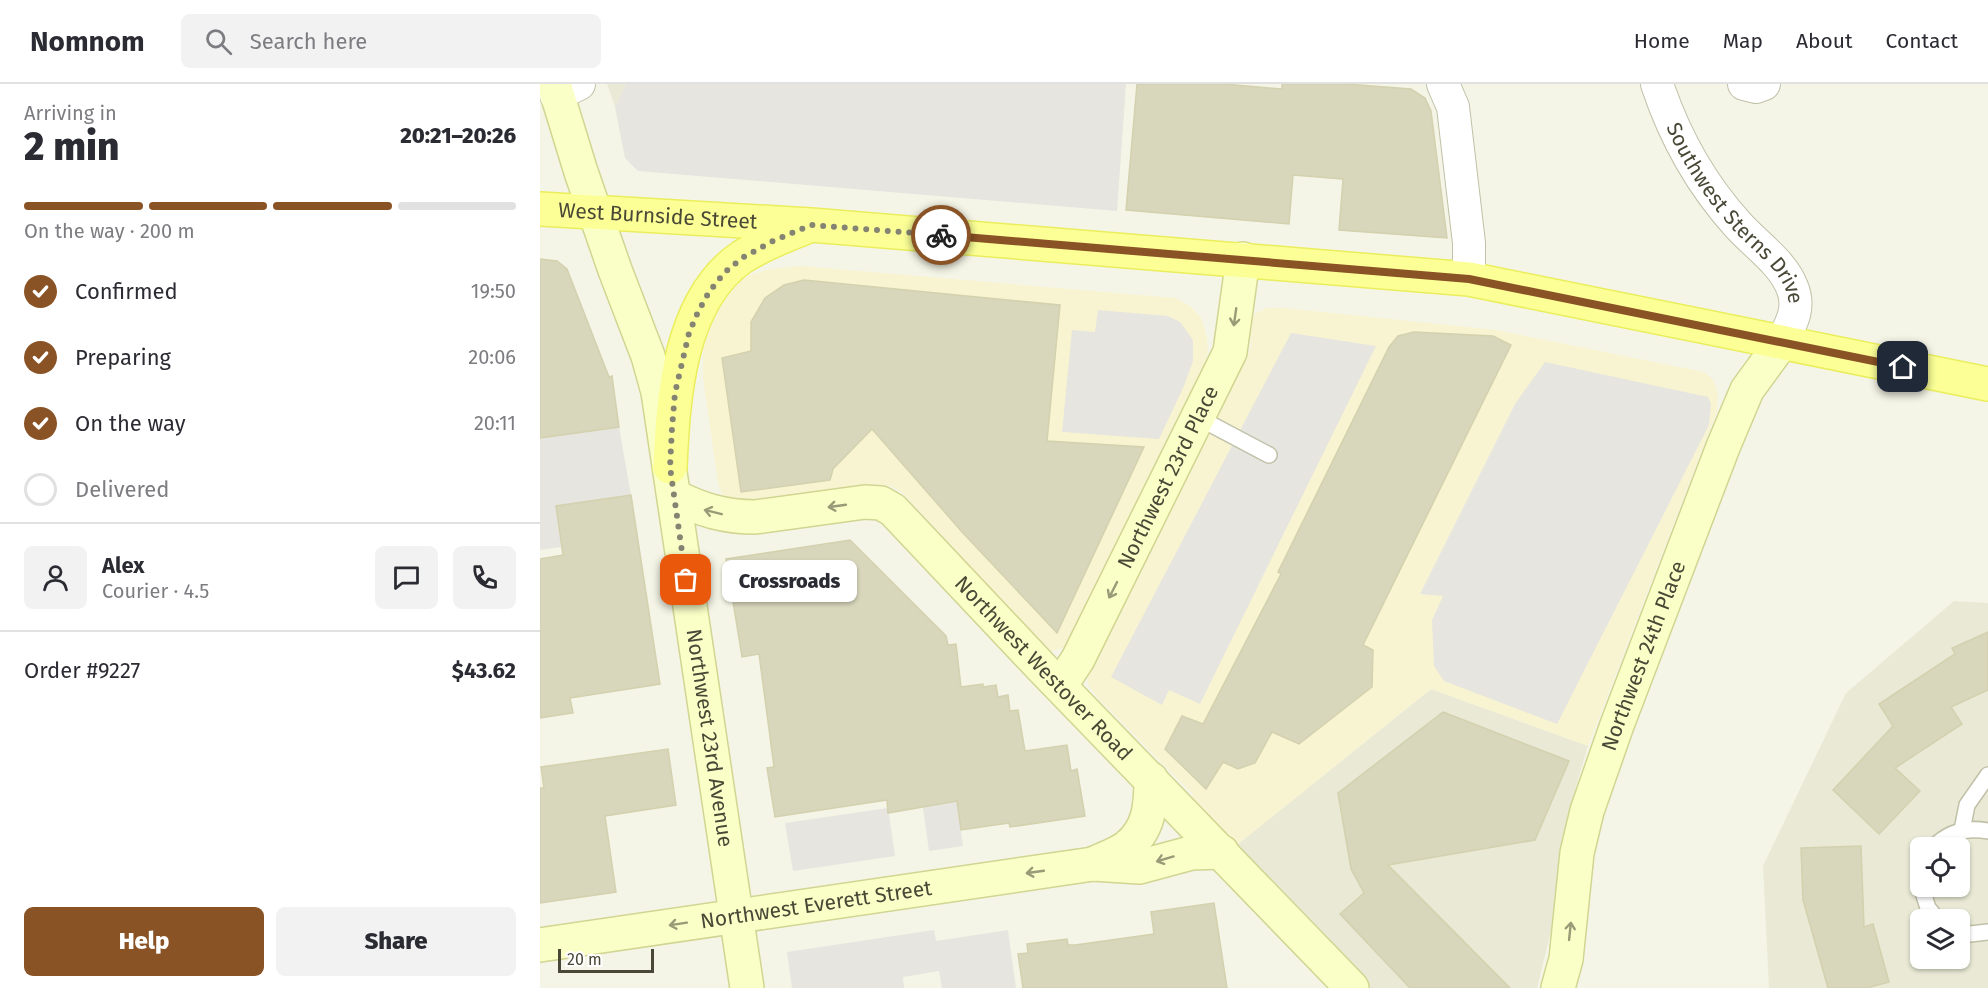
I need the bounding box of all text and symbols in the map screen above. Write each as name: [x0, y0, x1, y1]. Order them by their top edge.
search box: [181, 14, 601, 68]
text: Nomnom: [30, 25, 145, 58]
icon: search: [202, 25, 235, 58]
text: Search here: [250, 28, 367, 55]
text: Home: [1634, 28, 1690, 54]
text: Map: [1723, 28, 1763, 54]
text: About: [1796, 28, 1853, 54]
text: Contact: [1886, 28, 1958, 54]
text: Arriving in: [24, 101, 117, 125]
street label: Southwest Sterns Drive: [1660, 118, 1809, 305]
text: 20:21–20:26: [400, 122, 516, 149]
text: 2 min: [24, 124, 120, 170]
street label: West Burnside Street: [558, 197, 758, 235]
courier: [911, 205, 971, 265]
text: On the way · 200 m: [24, 219, 195, 243]
icon: bike: [925, 219, 958, 252]
icon: check: [24, 275, 57, 308]
text: Confirmed: [75, 278, 178, 305]
text: 19:50: [471, 279, 516, 303]
one-way arrow: [1229, 307, 1240, 327]
icon: check: [24, 341, 57, 374]
pin: [1877, 341, 1928, 392]
text: Preparing: [75, 344, 171, 371]
text: 20:06: [468, 345, 516, 369]
icon: home: [1886, 350, 1919, 383]
street label: Northwest 23rd Place: [1112, 381, 1224, 573]
icon: check: [24, 407, 57, 440]
text: On the way: [75, 410, 186, 437]
text: 20:11: [474, 411, 516, 435]
text: Delivered: [75, 476, 170, 503]
one-way arrow: [827, 501, 847, 512]
one-way arrow: [704, 506, 723, 518]
button: person: [24, 546, 87, 609]
button: chat: [375, 546, 438, 609]
button: phone: [453, 546, 516, 609]
text: Alex: [102, 552, 145, 579]
pin: [660, 554, 711, 605]
street label: Northwest 24th Place: [1596, 557, 1691, 754]
callout: Crossroads: [722, 559, 857, 601]
icon: bag: [669, 563, 702, 596]
text: Crossroads: [739, 569, 840, 593]
street label: Northwest Westover Road: [949, 571, 1138, 766]
text: Courier · 4.5: [102, 579, 209, 603]
one-way arrow: [1107, 580, 1118, 598]
street label: Northwest 23rd Avenue: [681, 627, 739, 849]
text: Order #9227: [24, 657, 140, 684]
text: $43.62: [452, 657, 516, 684]
map controls: [1910, 837, 1970, 969]
button: locate: [1910, 837, 1970, 897]
one-way arrow: [1156, 854, 1175, 865]
one-way arrow: [1025, 867, 1045, 878]
street label: Northwest Everett Street: [699, 875, 934, 934]
button: Help: [24, 907, 264, 976]
button: Share: [276, 907, 516, 976]
button: layers: [1910, 909, 1970, 969]
one-way arrow: [669, 918, 689, 929]
one-way arrow: [1564, 921, 1575, 941]
scale bar: [558, 946, 654, 974]
text: 20 m: [567, 950, 602, 969]

